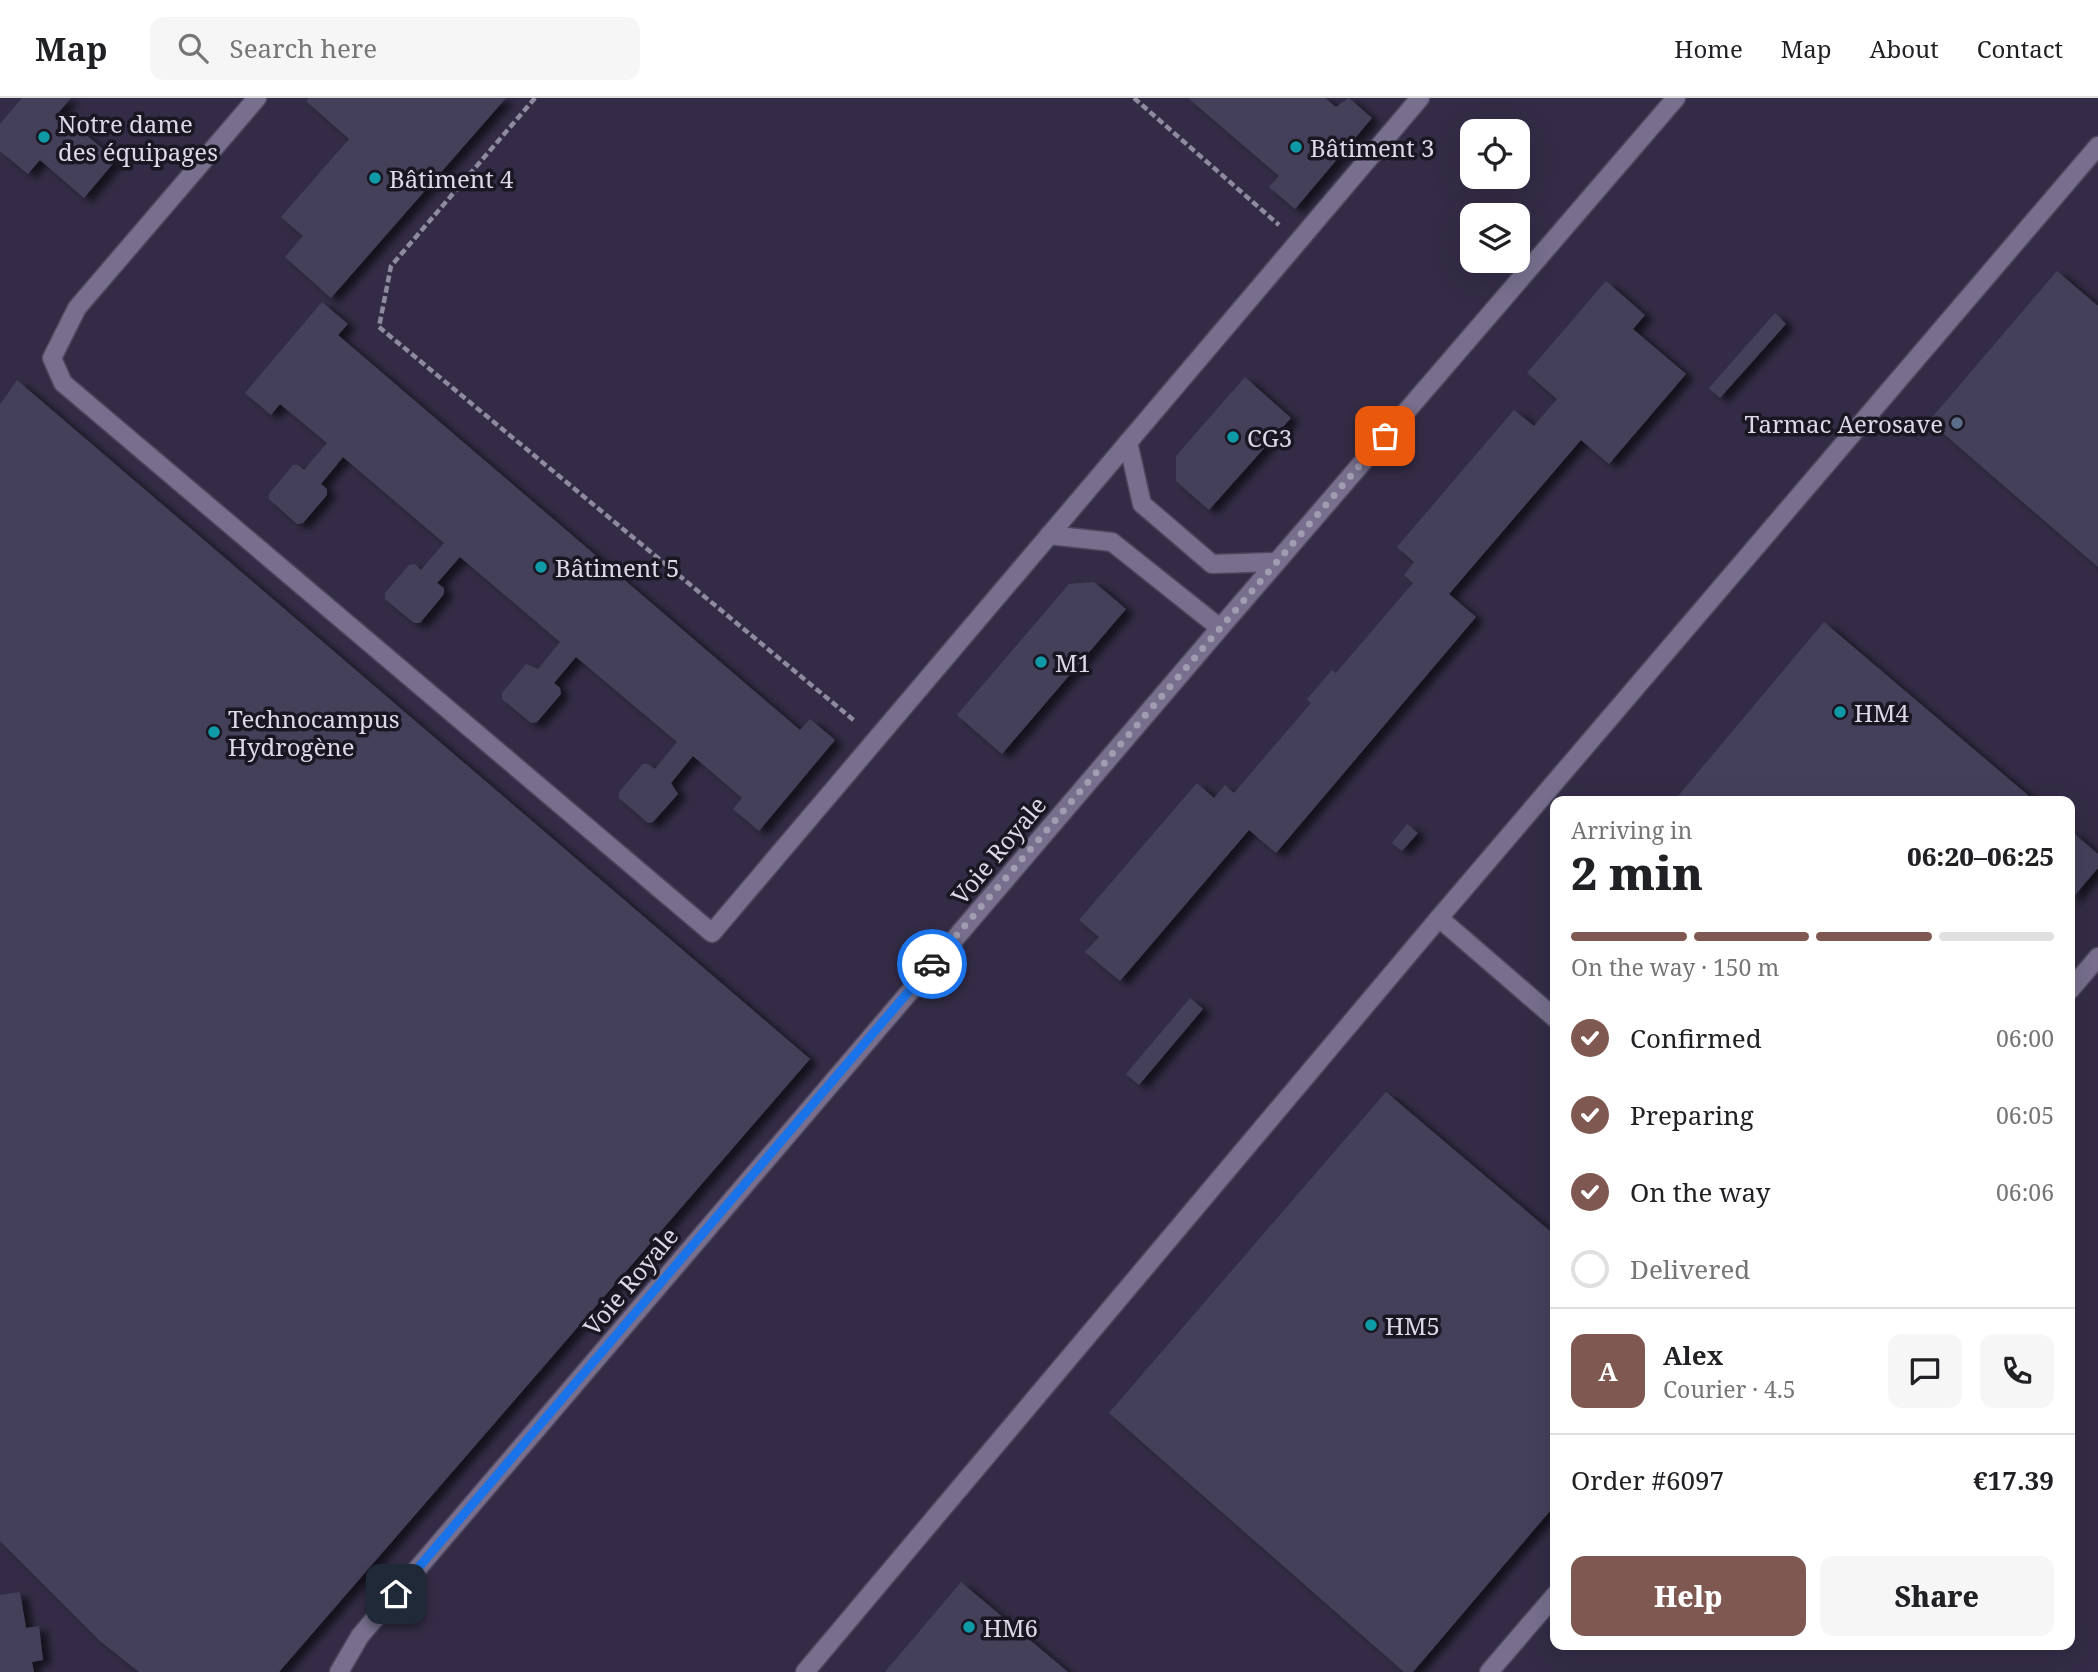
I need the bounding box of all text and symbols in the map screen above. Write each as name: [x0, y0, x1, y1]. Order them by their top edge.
search box: [150, 17, 640, 80]
text: Map: [35, 26, 108, 71]
icon: search: [174, 29, 212, 67]
text: Search here: [230, 30, 377, 66]
text: Home: [1674, 32, 1743, 65]
text: Map: [1781, 32, 1832, 65]
text: About: [1870, 32, 1939, 65]
text: Contact: [1977, 32, 2063, 65]
place label: Notre dame des équipages: [58, 107, 218, 168]
map controls: [1460, 119, 1530, 273]
button: locate: [1460, 119, 1530, 189]
marker: Notre dame des équipages: [36, 129, 52, 145]
place label: Bâtiment 3: [1310, 131, 1434, 164]
marker: Bâtiment 3: [1288, 139, 1304, 155]
place label: Bâtiment 4: [389, 162, 514, 195]
marker: Bâtiment 4: [367, 170, 383, 186]
button: layers: [1460, 203, 1530, 273]
pin: [1355, 406, 1415, 466]
place label: Tarmac Aerosave: [1744, 407, 1943, 440]
marker: Tarmac Aerosave: [1949, 415, 1965, 431]
icon: bag: [1366, 417, 1404, 455]
place label: CG3: [1247, 421, 1292, 454]
marker: CG3: [1225, 429, 1241, 445]
place label: Bâtiment 5: [555, 551, 679, 584]
marker: Bâtiment 5: [533, 559, 549, 575]
place label: M1: [1055, 646, 1091, 679]
marker: M1: [1033, 654, 1049, 670]
place label: HM4: [1854, 696, 1910, 729]
place label: Technocampus Hydrogène: [228, 702, 400, 763]
marker: HM4: [1832, 704, 1848, 720]
marker: Technocampus Hydrogène: [206, 724, 222, 740]
street label: Voie Royale: [943, 789, 1053, 911]
text: Arriving in: [1571, 814, 1692, 846]
text: 06:20–06:25: [1907, 838, 2054, 874]
text: 2 min: [1571, 841, 1703, 903]
courier: [897, 929, 967, 999]
icon: car: [913, 945, 951, 983]
text: On the way · 150 m: [1571, 951, 1779, 983]
icon: check: [1571, 1019, 1609, 1057]
text: Confirmed: [1630, 1020, 1762, 1056]
text: 06:00: [1996, 1022, 2054, 1054]
icon: check: [1571, 1096, 1609, 1134]
text: Preparing: [1630, 1097, 1754, 1133]
text: 06:05: [1996, 1099, 2054, 1131]
icon: check: [1571, 1173, 1609, 1211]
text: On the way: [1630, 1174, 1770, 1210]
text: 06:06: [1996, 1176, 2054, 1208]
street label: Voie Royale: [575, 1220, 685, 1342]
text: Delivered: [1630, 1251, 1750, 1287]
place label: HM5: [1385, 1309, 1440, 1342]
marker: HM5: [1363, 1317, 1379, 1333]
button: chat: [1888, 1334, 1962, 1408]
button: phone: [1980, 1334, 2054, 1408]
text: Alex: [1663, 1337, 1723, 1373]
text: A: [1598, 1353, 1618, 1389]
text: Courier · 4.5: [1663, 1373, 1796, 1405]
text: Order #6097: [1571, 1462, 1724, 1498]
text: €17.39: [1973, 1462, 2054, 1498]
button: Help: [1571, 1556, 1806, 1636]
button: Share: [1820, 1556, 2054, 1636]
pin: [366, 1564, 426, 1624]
icon: home: [377, 1575, 415, 1613]
place label: HM6: [983, 1611, 1038, 1644]
marker: HM6: [961, 1619, 977, 1635]

